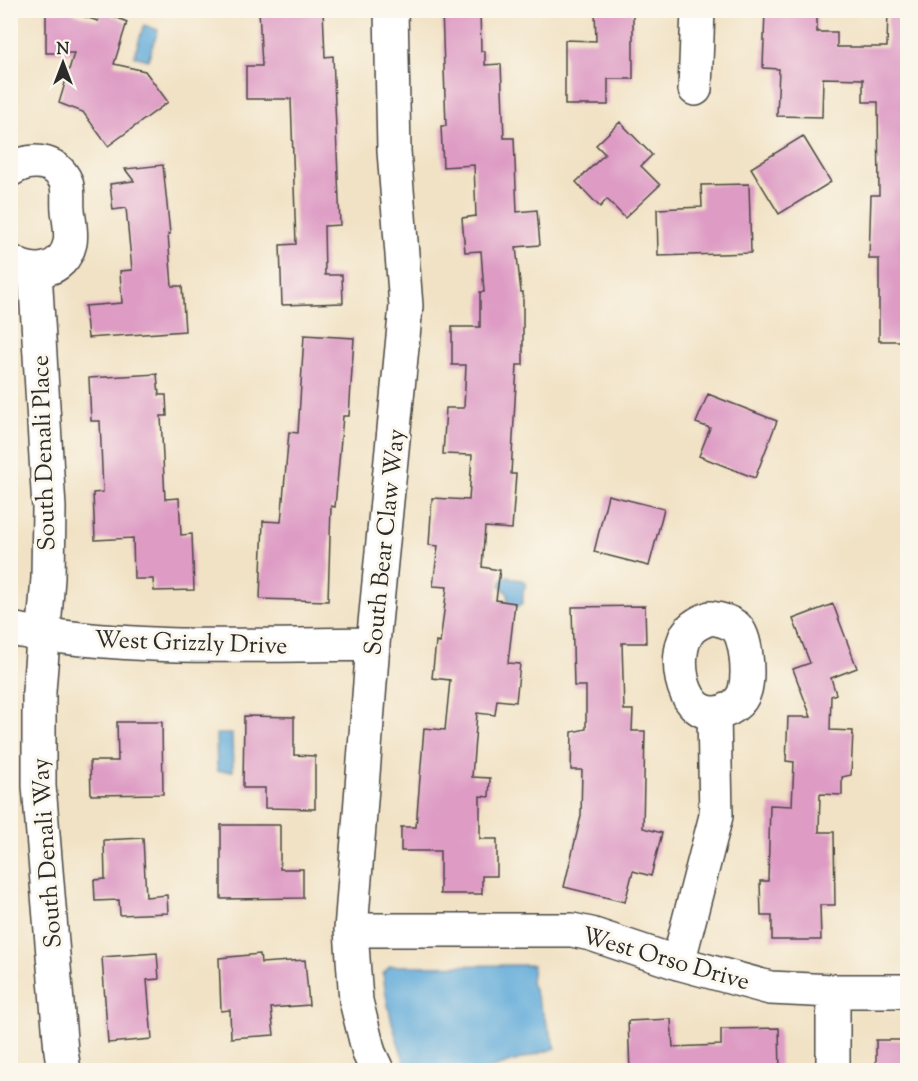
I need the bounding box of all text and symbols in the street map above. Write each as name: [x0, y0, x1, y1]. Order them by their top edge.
north arrow: [33, 33, 93, 93]
text: N: [57, 39, 70, 62]
street label: South Denali Place: [25, 355, 65, 551]
street label: South Bear Claw Way: [357, 427, 415, 657]
street label: West Grizzly Drive: [94, 624, 288, 664]
street label: South Denali Way: [24, 757, 72, 949]
street label: West Orso Drive: [578, 920, 753, 1000]

